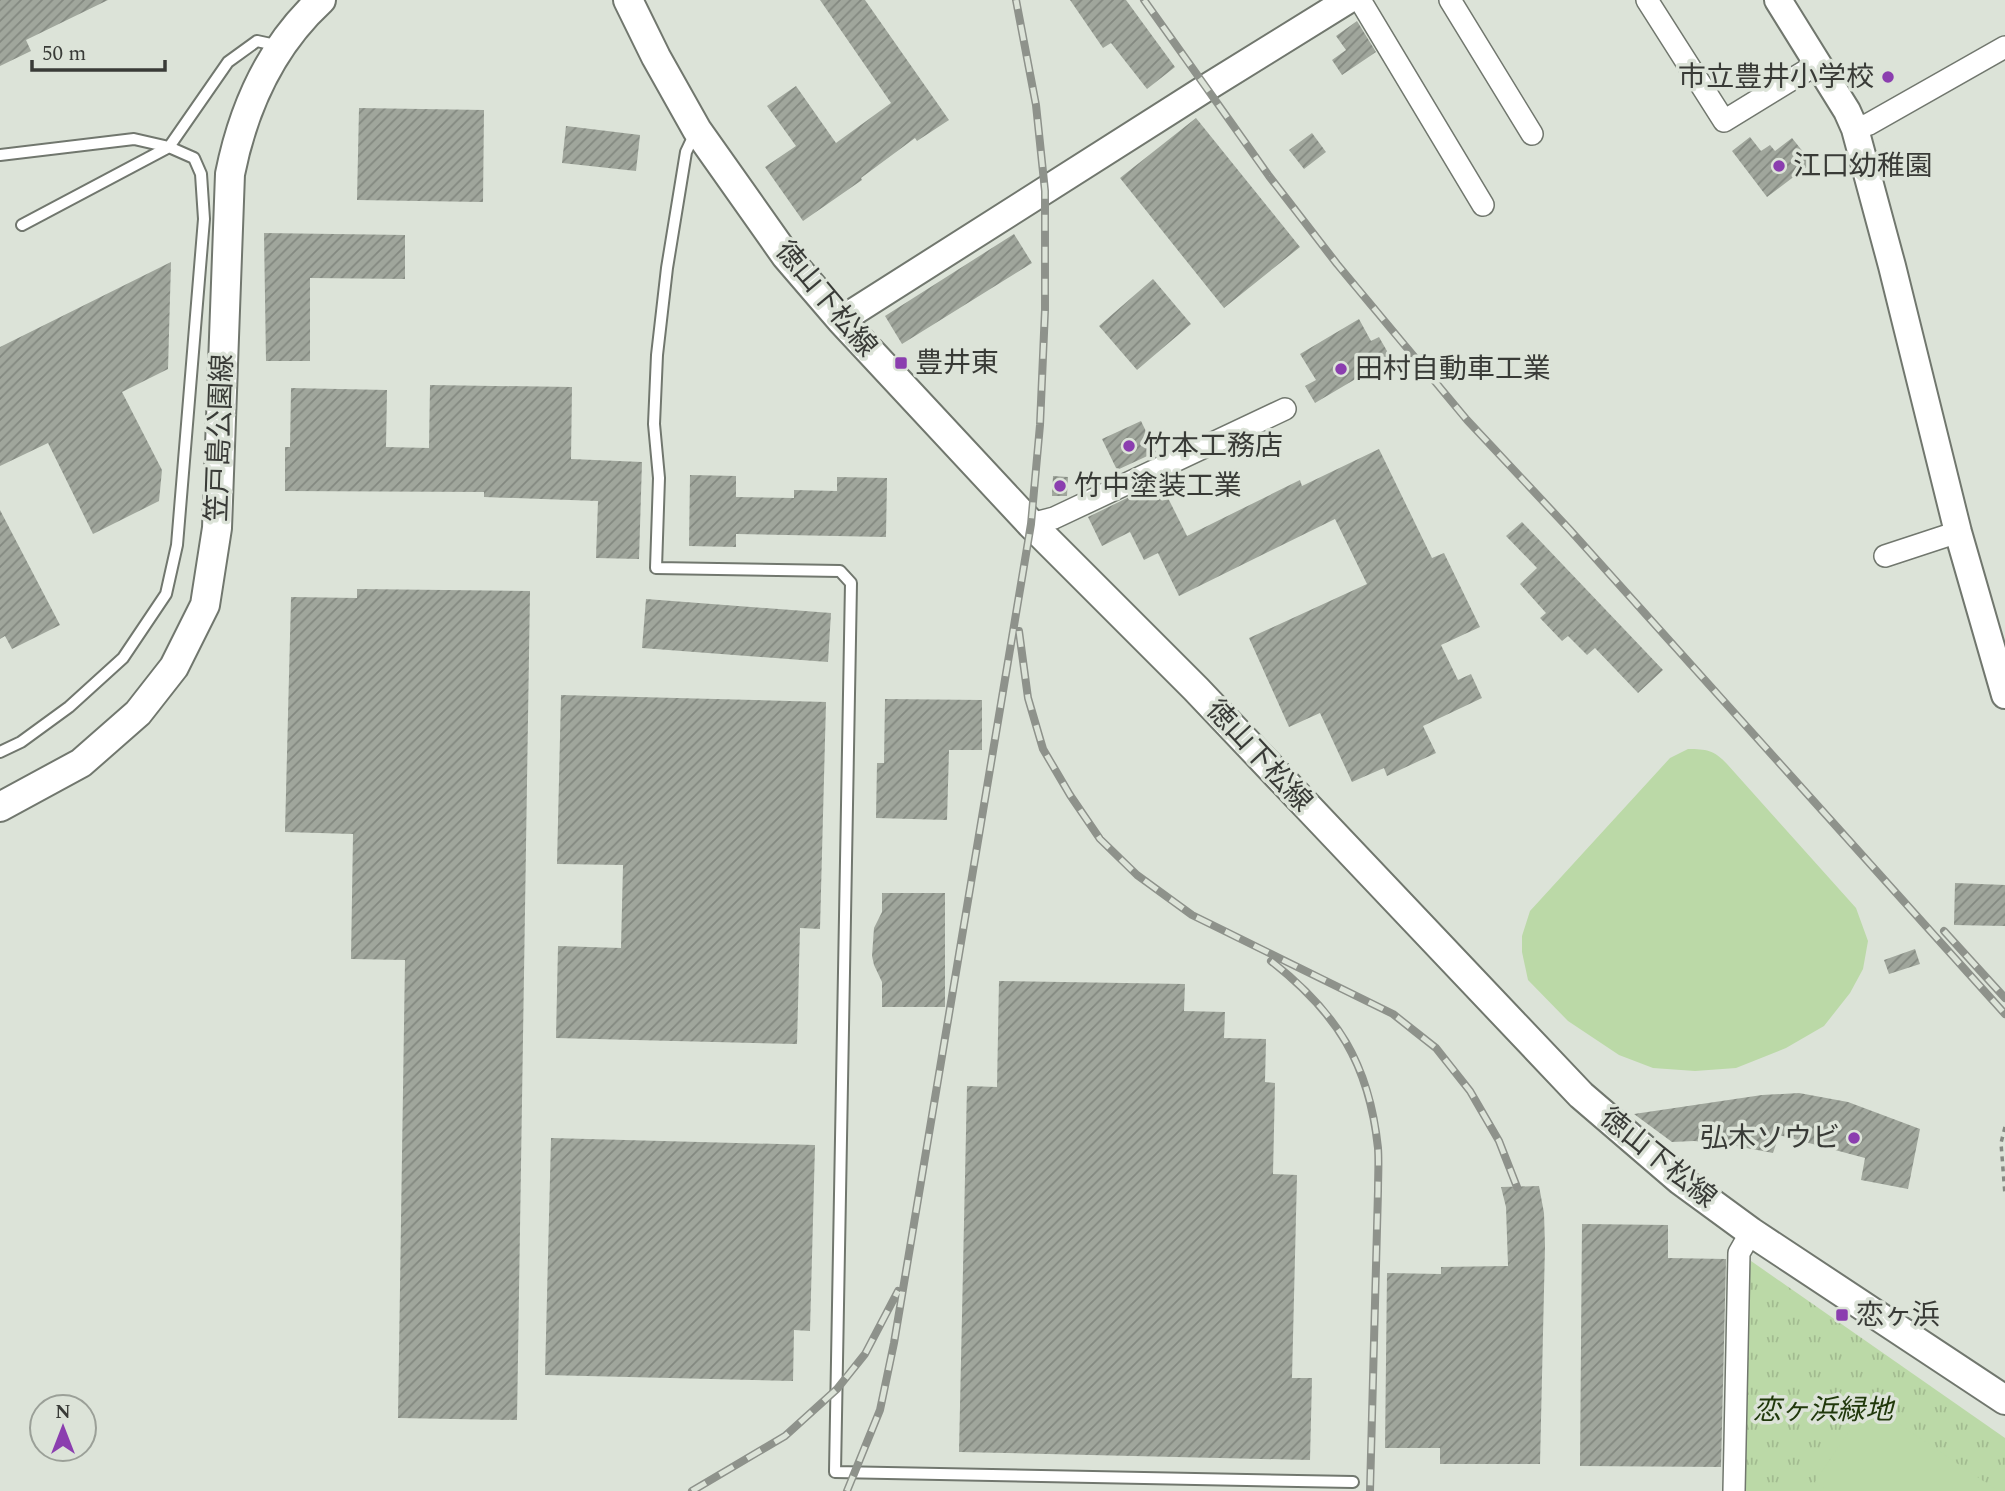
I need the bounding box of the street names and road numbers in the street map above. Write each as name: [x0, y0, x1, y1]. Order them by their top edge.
street label: 徳山下松線: [765, 232, 887, 366]
street label: 笠戸島公園線: [196, 353, 244, 523]
street label: 徳山下松線: [1196, 690, 1322, 822]
street label: 徳山下松線: [1590, 1097, 1726, 1219]

